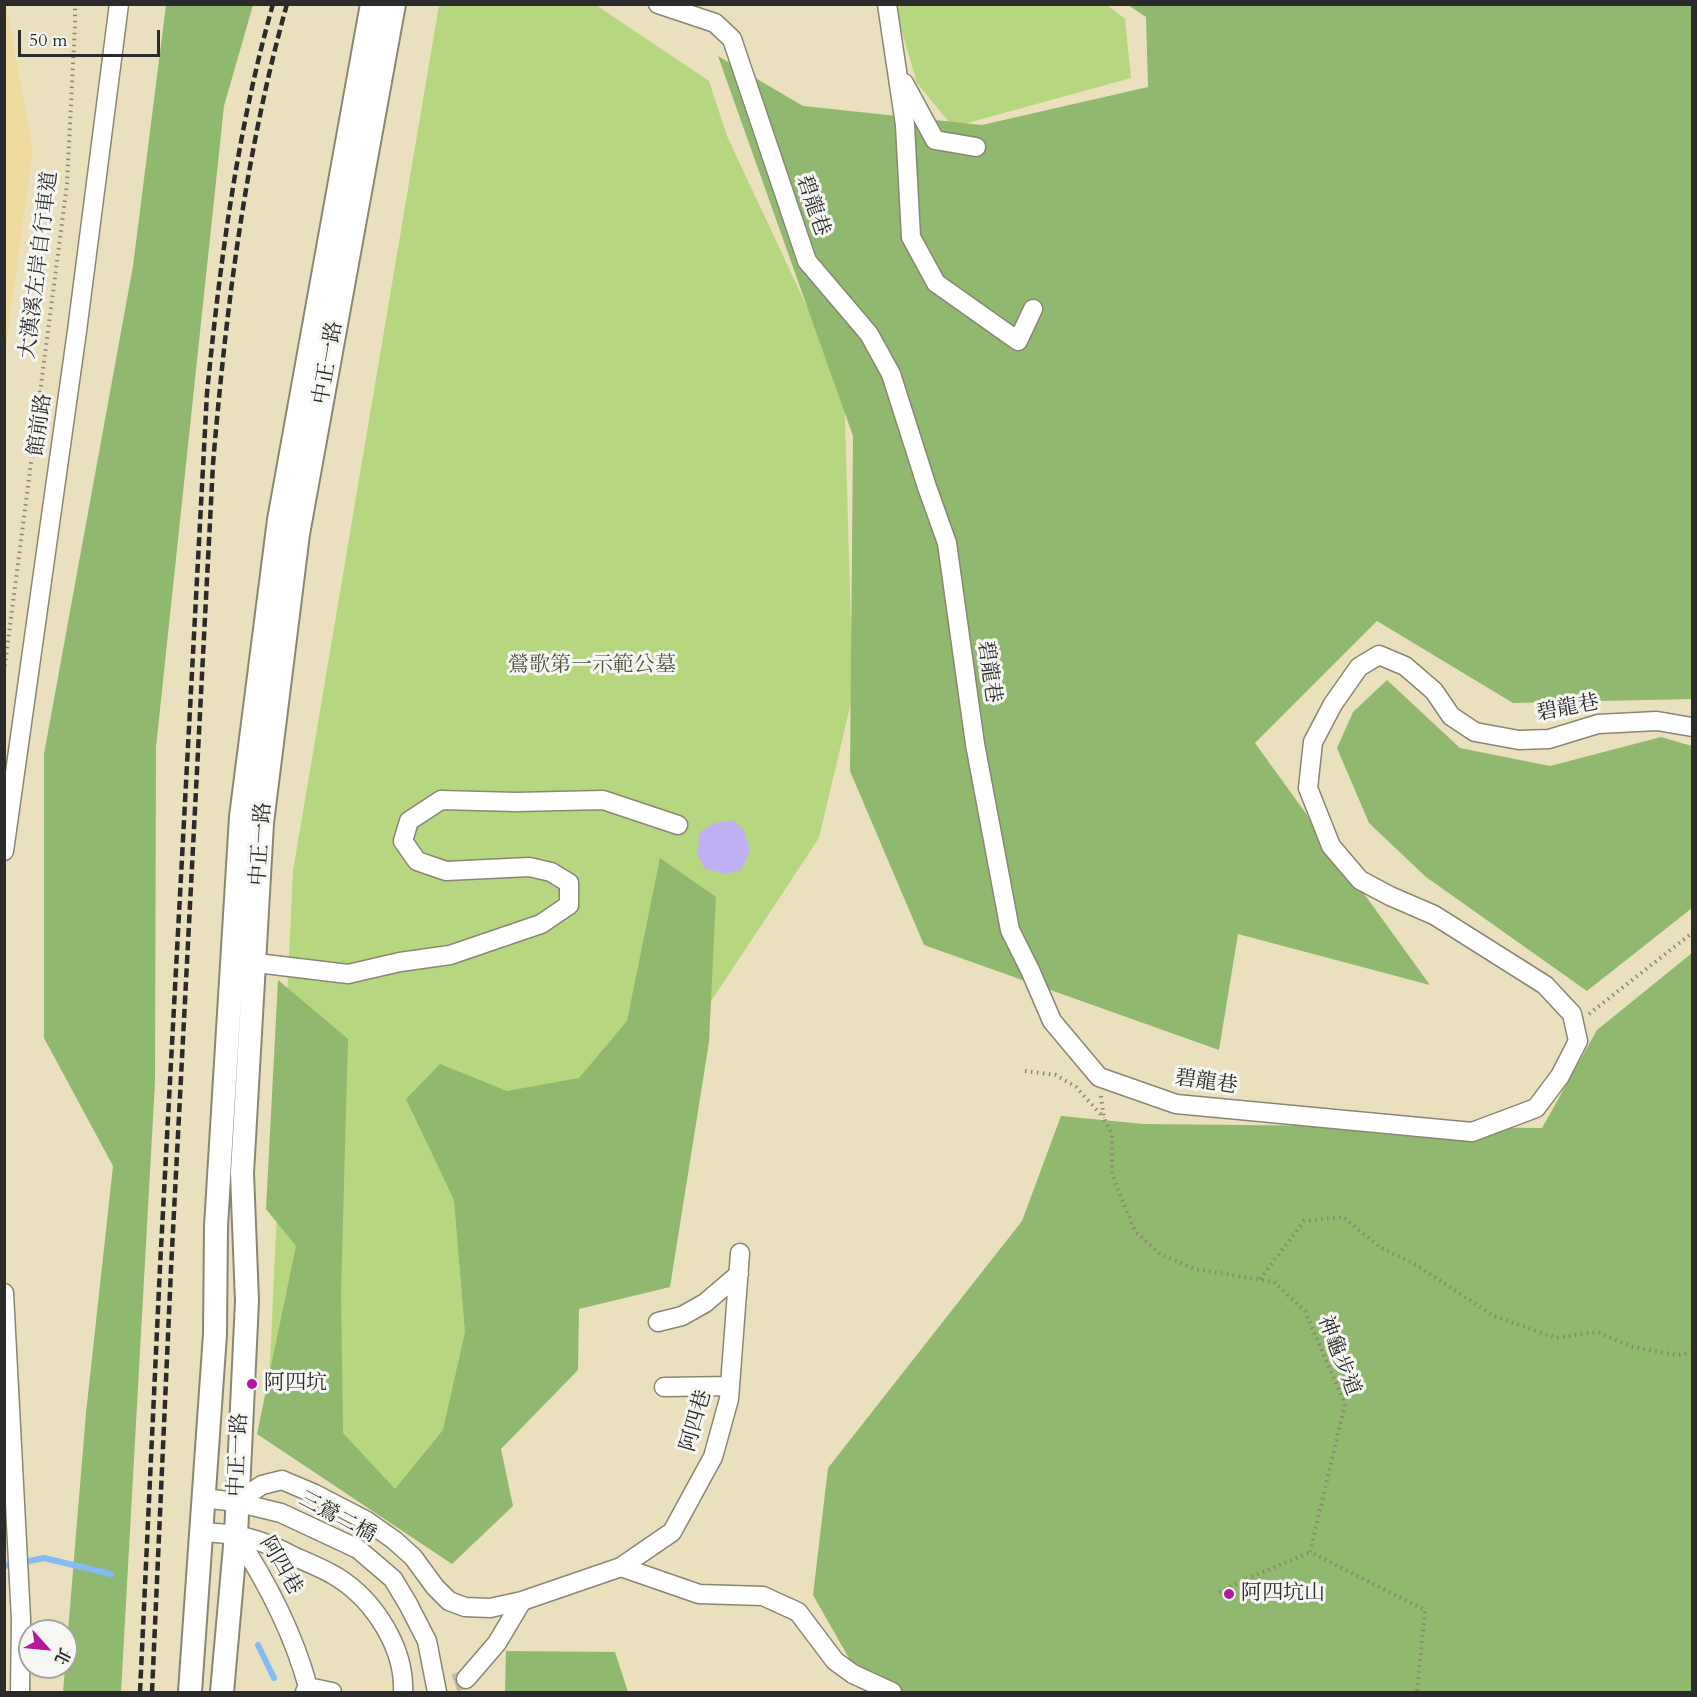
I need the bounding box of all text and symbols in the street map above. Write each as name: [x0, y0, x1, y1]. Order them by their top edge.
scale bar: [21, 18, 164, 56]
text: 50 m: [29, 28, 68, 53]
street label: 大漢溪左岸自行車道: [16, 170, 64, 360]
street label: 碧龍巷: [790, 172, 834, 240]
street label: 中正一路: [309, 319, 349, 407]
street label: 館前路: [24, 392, 58, 458]
street label: 碧龍巷: [971, 639, 1005, 705]
park label: 鶯歌第一示範公墓: [508, 653, 676, 679]
street label: 碧龍巷: [1535, 691, 1601, 727]
street label: 中正一路: [247, 801, 277, 887]
street label: 碧龍巷: [1173, 1066, 1239, 1100]
street label: 神龜步道: [1311, 1312, 1365, 1400]
place label: 阿四坑: [264, 1371, 327, 1397]
marker: 阿四坑: [245, 1377, 259, 1391]
street label: 阿四巷: [676, 1387, 718, 1455]
street label: 中正一路: [224, 1412, 254, 1498]
street label: 三鶯二橋: [294, 1487, 380, 1549]
street label: 阿四巷: [253, 1532, 307, 1600]
place label: 阿四坑山: [1241, 1581, 1325, 1607]
marker: 阿四坑山: [1222, 1587, 1236, 1601]
north arrow: [18, 1619, 78, 1679]
text: 北: [49, 1644, 76, 1668]

